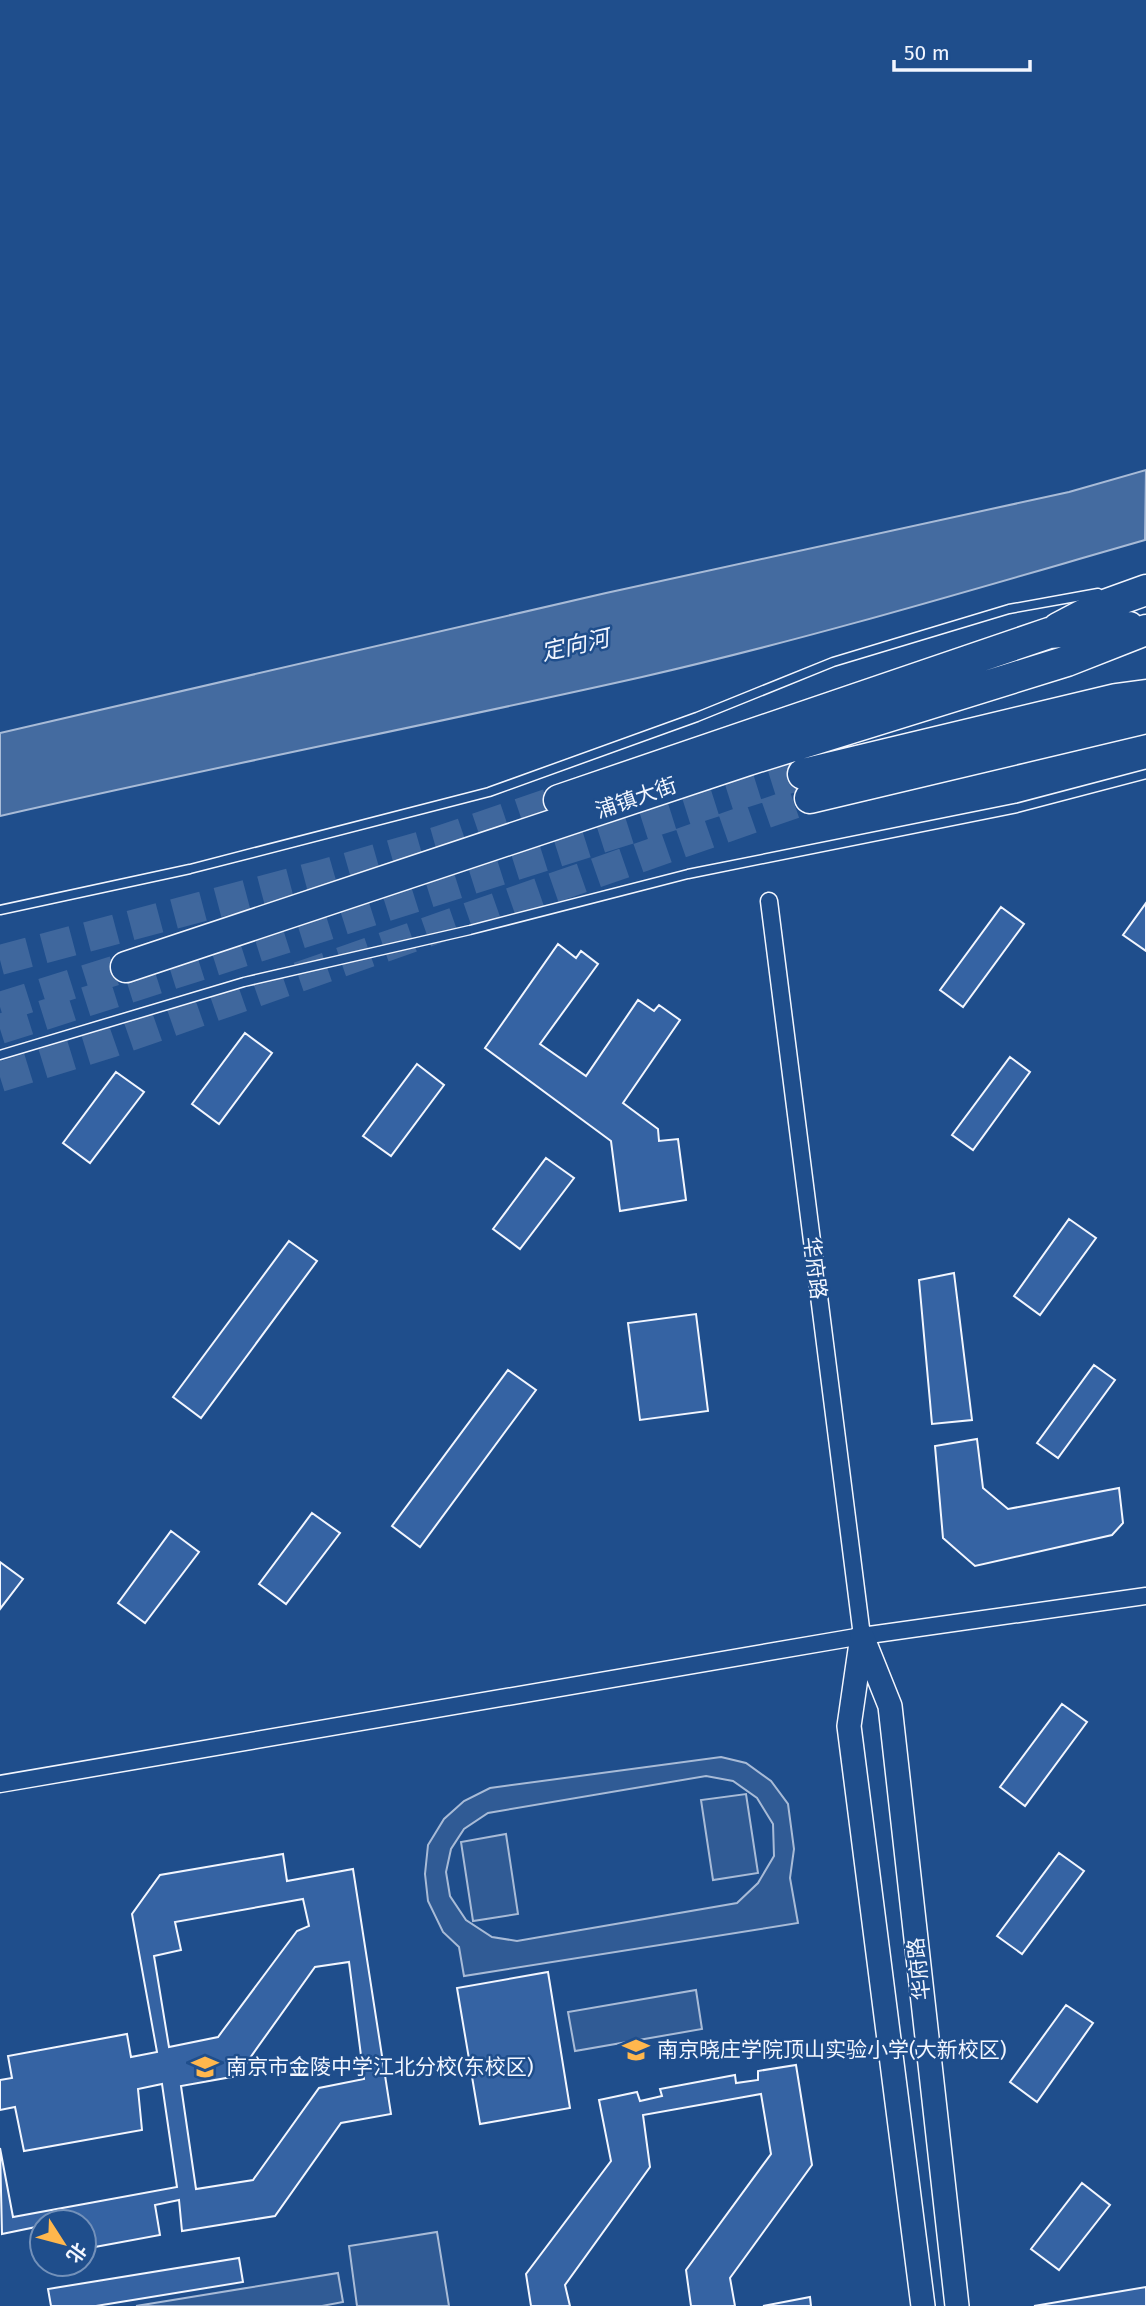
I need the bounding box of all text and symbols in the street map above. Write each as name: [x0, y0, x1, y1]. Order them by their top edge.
scale bar: [894, 28, 1030, 72]
text: 50 m: [904, 40, 950, 66]
water label: 定向河: [538, 623, 616, 666]
street label: 浦镇大街: [592, 772, 680, 824]
street label: 华府路: [798, 1235, 832, 1301]
street label: 华府路: [903, 1936, 935, 2002]
school or university icon: 南京晓庄学院顶山实验小学(大新校区): [621, 2035, 651, 2065]
place label: 南京晓庄学院顶山实验小学(大新校区): [657, 2037, 1007, 2063]
school or university icon: 南京市金陵中学江北分校(东校区): [190, 2052, 220, 2082]
place label: 南京市金陵中学江北分校(东校区): [226, 2054, 534, 2080]
north arrow: [28, 2208, 98, 2278]
text: 北: [61, 2238, 91, 2267]

